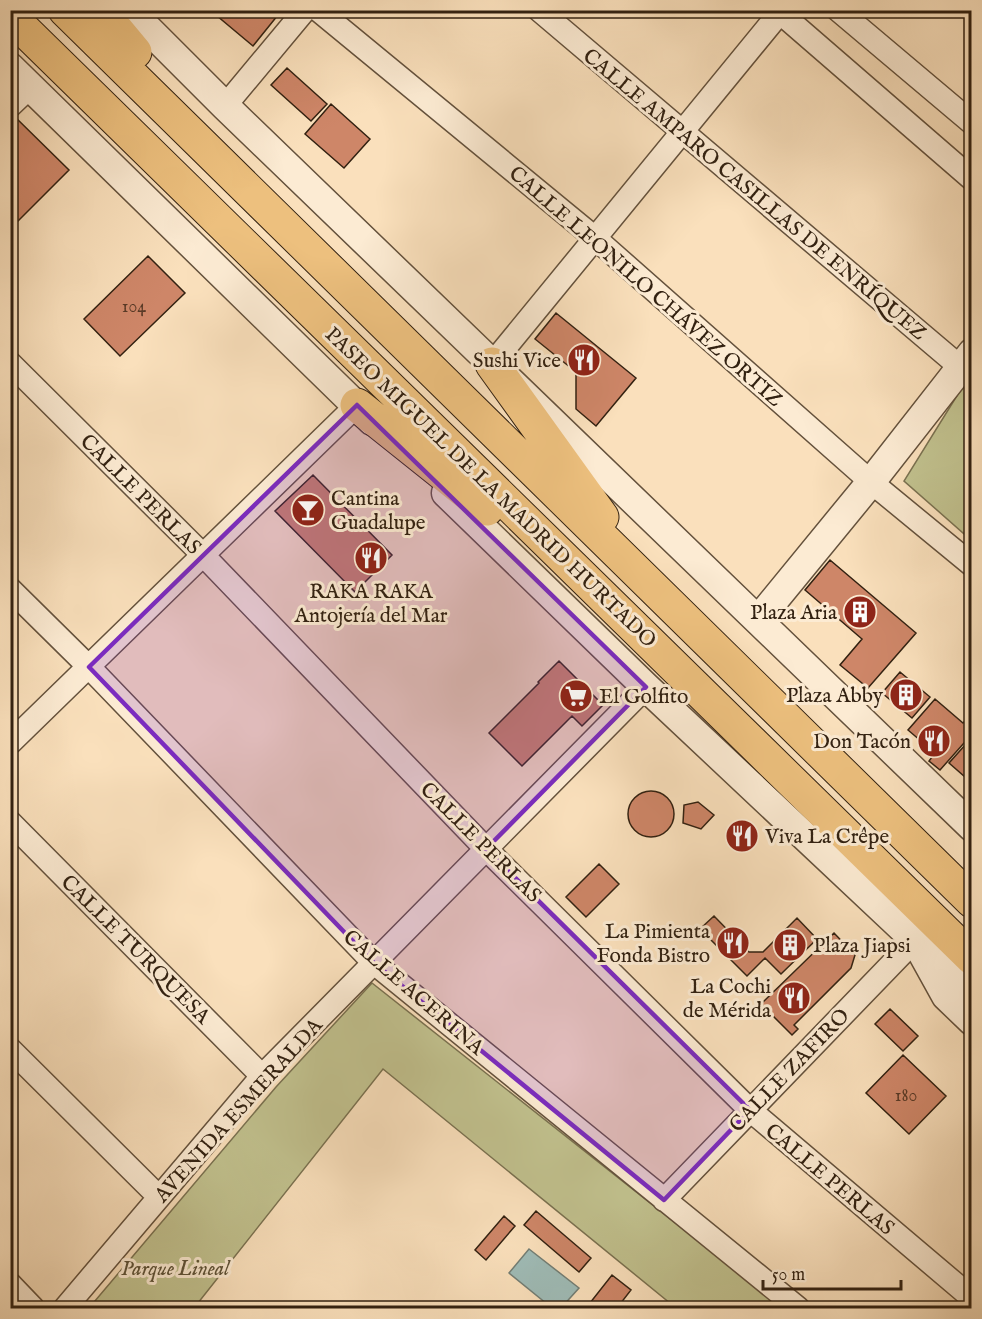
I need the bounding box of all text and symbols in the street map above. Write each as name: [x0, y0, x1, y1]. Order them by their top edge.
street label: CALLE AMPARO CASILLAS DE ENRÍQUEZ: [577, 42, 932, 347]
street label: CALLE LEONILO CHÁVEZ ORTIZ: [502, 160, 789, 414]
house number: 104: [122, 296, 146, 319]
street label: PASEO MIGUEL DE LA MADRID HURTADO: [318, 322, 662, 654]
restaurant icon: Sushi Vice: [566, 342, 602, 378]
place label: Sushi Vice: [473, 348, 561, 375]
street label: CALLE PERLAS: [74, 429, 206, 561]
place label: Cantina Guadalupe: [331, 486, 426, 537]
bar icon: Cantina Guadalupe: [290, 492, 326, 528]
restaurant icon: RAKA RAKA Antojería del Mar: [353, 540, 389, 576]
place label: RAKA RAKA Antojería del Mar: [293, 579, 448, 630]
building icon: Plaza Aria: [842, 594, 878, 630]
place label: Plaza Aria: [750, 600, 838, 627]
building icon: Plaza Abby: [888, 677, 924, 713]
supermarket icon: El Golfito: [558, 678, 594, 714]
place label: Plaza Abby: [786, 683, 884, 710]
place label: El Golfito: [599, 684, 688, 711]
restaurant icon: Don Tacón: [916, 723, 952, 759]
place label: Don Tacón: [813, 729, 911, 756]
street label: CALLE PERLAS: [414, 777, 546, 909]
restaurant icon: Viva La Crêpe: [724, 818, 760, 854]
place label: Viva La Crêpe: [764, 824, 889, 851]
street label: CALLE TURQUESA: [54, 869, 216, 1031]
place label: La Pimienta Fonda Bistro: [596, 919, 711, 970]
street label: CALLE ACERINA: [337, 924, 490, 1062]
restaurant icon: La Pimienta Fonda Bistro: [715, 925, 751, 961]
building icon: Plaza Jiapsi: [772, 927, 808, 963]
place label: Plaza Jiapsi: [813, 933, 911, 960]
place label: La Cochi de Mérida: [683, 974, 772, 1025]
restaurant icon: La Cochi de Mérida: [776, 980, 812, 1016]
street label: CALLE ZAFIRO: [724, 1003, 856, 1139]
street label: AVENIDA ESMERALDA: [148, 1012, 330, 1210]
house number: 180: [895, 1085, 917, 1108]
street label: CALLE PERLAS: [759, 1118, 899, 1242]
scale bar: [763, 1253, 901, 1291]
park label: Parque Lineal: [121, 1256, 231, 1283]
text: 50 m: [772, 1264, 805, 1287]

